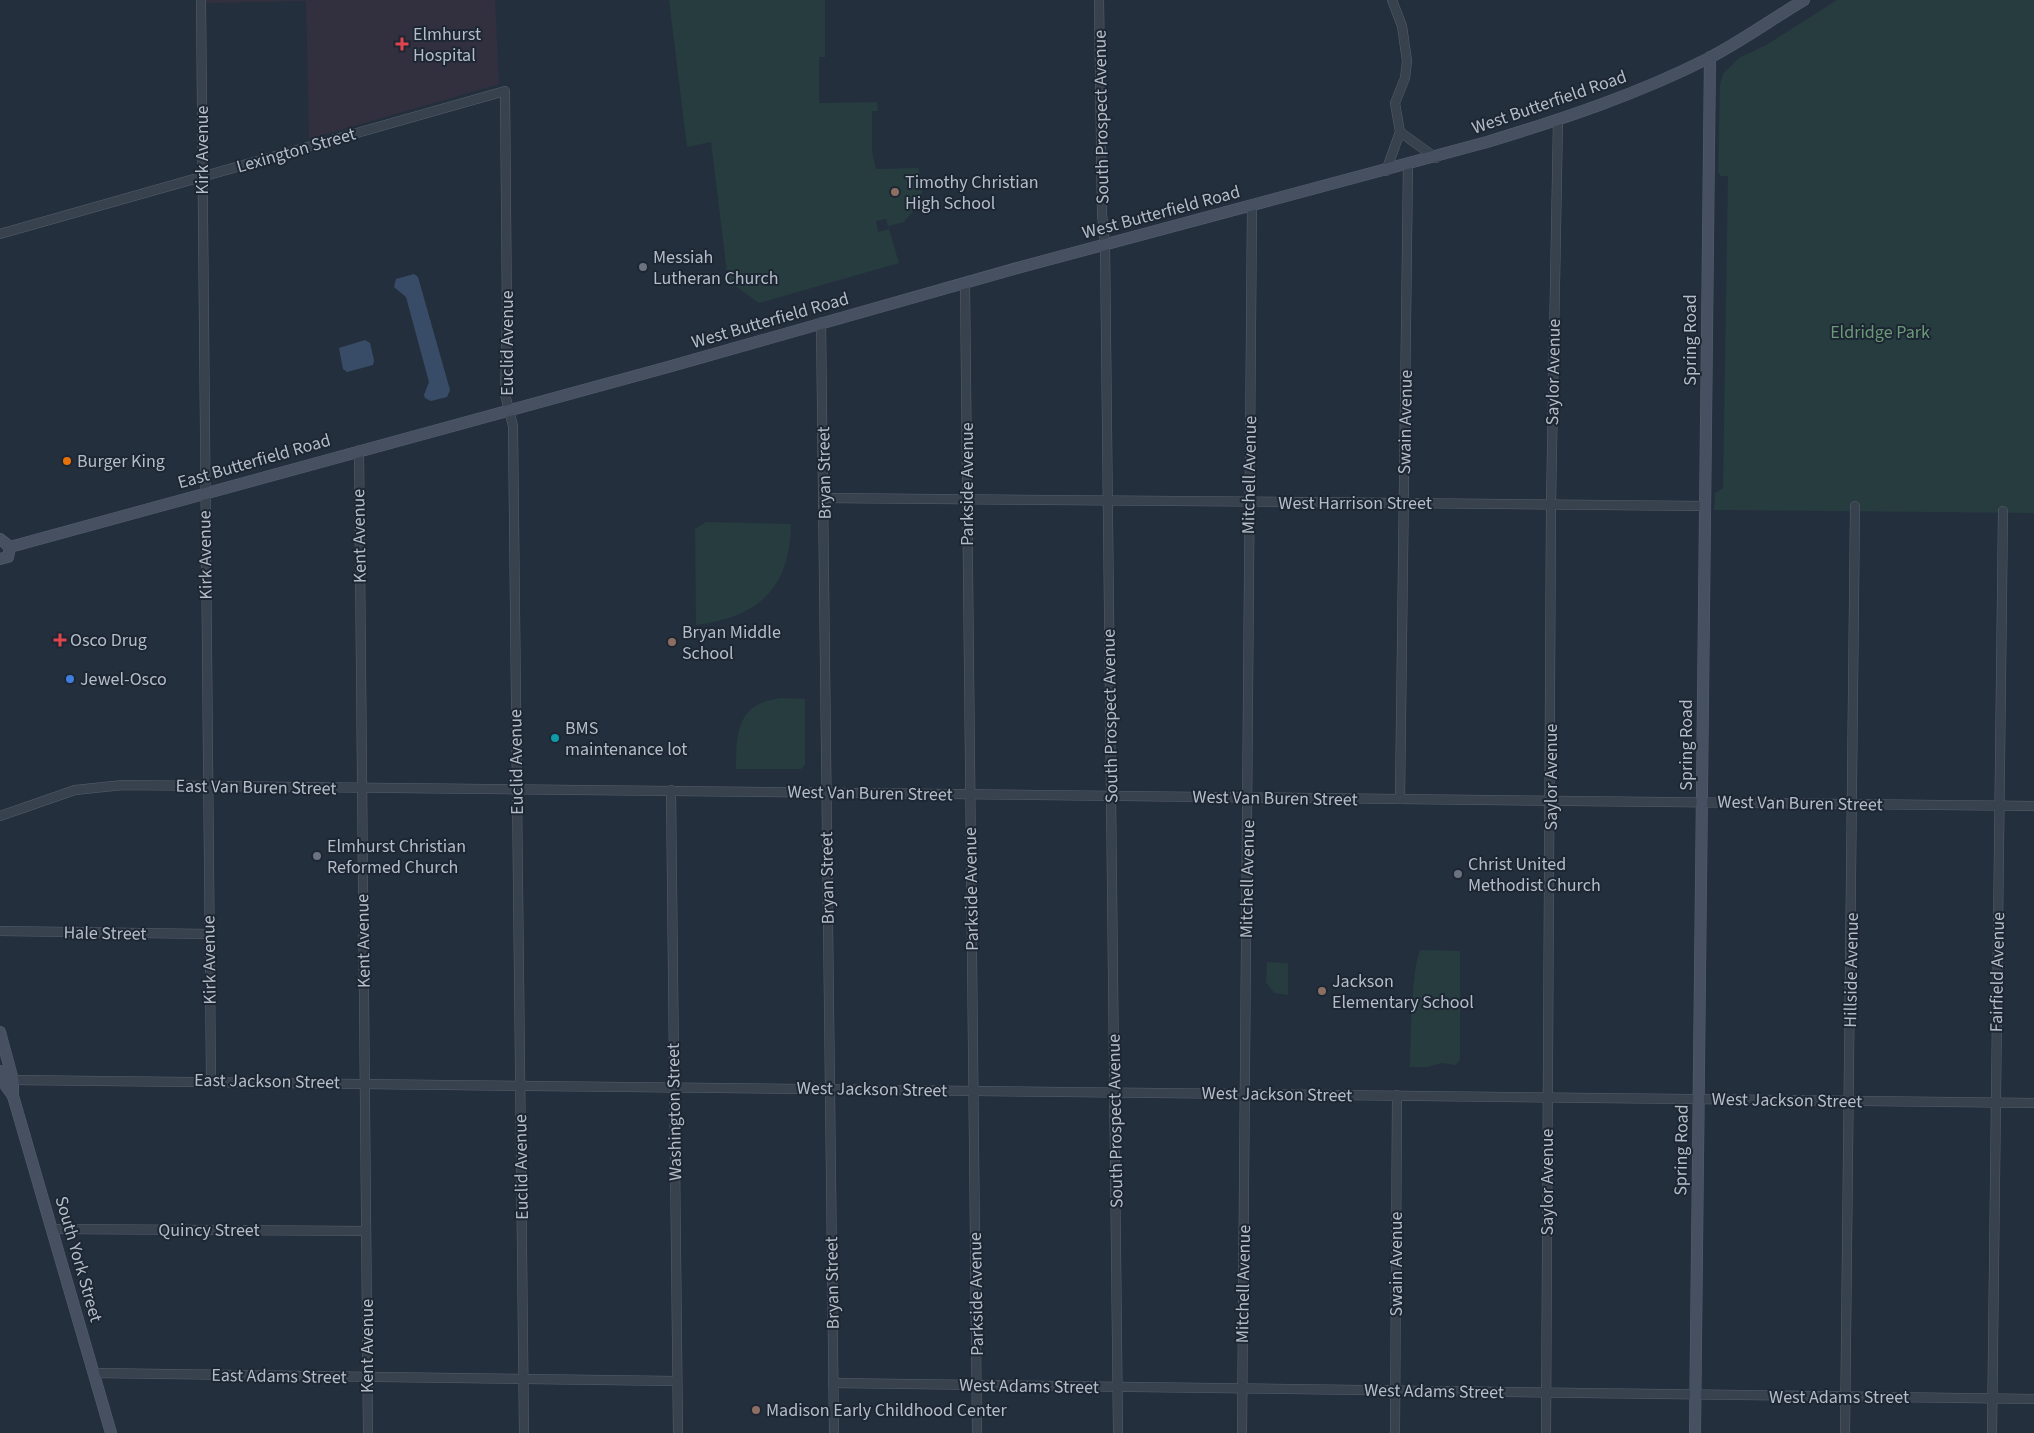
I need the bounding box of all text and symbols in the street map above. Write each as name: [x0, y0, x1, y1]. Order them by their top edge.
place label: Elmhurst Hospital: [413, 22, 481, 68]
street label: South Prospect Avenue: [1087, 30, 1116, 204]
marker: Elmhurst Hospital: [395, 37, 409, 51]
street label: West Butterfield Road: [1468, 64, 1630, 141]
street label: Kirk Avenue: [190, 105, 215, 195]
street label: Lexington Street: [234, 122, 359, 179]
place label: Timothy Christian High School: [905, 170, 1039, 216]
street label: West Butterfield Road: [1079, 179, 1243, 246]
marker: Timothy Christian High School: [889, 186, 901, 198]
place label: Messiah Lutheran Church: [653, 245, 778, 291]
marker: Messiah Lutheran Church: [637, 261, 649, 273]
street label: West Butterfield Road: [689, 286, 852, 355]
street label: Euclid Avenue: [495, 290, 520, 396]
street label: Spring Road: [1678, 294, 1703, 386]
street label: Saylor Avenue: [1540, 318, 1567, 426]
park label: Eldridge Park: [1830, 320, 1930, 345]
street label: Swain Avenue: [1392, 369, 1419, 475]
street label: Mitchell Avenue: [1236, 415, 1263, 534]
street label: Parkside Avenue: [955, 422, 980, 546]
street label: Bryan Street: [811, 426, 838, 520]
street label: East Butterfield Road: [175, 428, 334, 495]
place label: Burger King: [77, 449, 165, 474]
marker: Burger King: [61, 455, 73, 467]
street label: Kent Avenue: [346, 489, 373, 583]
street label: West Harrison Street: [1278, 491, 1432, 516]
street label: Kirk Avenue: [192, 510, 219, 600]
place label: Bryan Middle School: [682, 620, 781, 666]
place label: Osco Drug: [70, 628, 147, 653]
street label: South Prospect Avenue: [1096, 629, 1125, 803]
marker: Osco Drug: [54, 634, 66, 646]
marker: Bryan Middle School: [666, 636, 678, 648]
place label: Jewel-Osco: [80, 667, 167, 692]
marker: Jewel-Osco: [64, 673, 76, 685]
street label: Spring Road: [1674, 699, 1699, 791]
street label: Euclid Avenue: [503, 709, 530, 815]
place label: BMS maintenance lot: [565, 716, 687, 762]
street label: Saylor Avenue: [1539, 724, 1564, 830]
marker: BMS maintenance lot: [549, 732, 561, 744]
street label: East Van Buren Street: [175, 774, 337, 801]
street label: West Van Buren Street: [787, 780, 953, 807]
street label: West Van Buren Street: [1192, 785, 1358, 812]
street label: West Van Buren Street: [1717, 790, 1883, 817]
street label: Mitchell Avenue: [1234, 819, 1261, 938]
street label: Parkside Avenue: [958, 827, 985, 951]
street label: Bryan Street: [814, 831, 841, 925]
place label: Elmhurst Christian Reformed Church: [327, 834, 466, 880]
marker: Elmhurst Christian Reformed Church: [311, 850, 323, 862]
place label: Christ United Methodist Church: [1468, 852, 1601, 898]
marker: Christ United Methodist Church: [1452, 868, 1464, 880]
street label: Kent Avenue: [350, 894, 377, 988]
street label: Hillside Avenue: [1838, 912, 1865, 1028]
street label: Fairfield Avenue: [1984, 912, 2011, 1032]
street label: Kirk Avenue: [196, 915, 223, 1005]
street label: Hale Street: [63, 920, 147, 947]
place label: Jackson Elementary School: [1332, 969, 1474, 1015]
marker: Jackson Elementary School: [1316, 985, 1328, 997]
street label: South Prospect Avenue: [1101, 1034, 1130, 1208]
street label: Washington Street: [661, 1043, 688, 1181]
street label: East Jackson Street: [194, 1068, 340, 1095]
street label: West Jackson Street: [796, 1076, 947, 1103]
street label: West Jackson Street: [1201, 1081, 1352, 1108]
street label: West Jackson Street: [1711, 1087, 1862, 1114]
street label: Spring Road: [1668, 1104, 1695, 1196]
street label: Euclid Avenue: [508, 1114, 535, 1220]
street label: Saylor Avenue: [1535, 1129, 1560, 1235]
street label: South York Street: [49, 1193, 108, 1325]
street label: Swain Avenue: [1384, 1212, 1409, 1316]
street label: Quincy Street: [158, 1218, 260, 1243]
street label: Mitchell Avenue: [1230, 1224, 1257, 1343]
street label: Parkside Avenue: [963, 1232, 990, 1356]
street label: Bryan Street: [819, 1236, 846, 1330]
street label: Kent Avenue: [355, 1299, 380, 1393]
street label: East Adams Street: [211, 1363, 347, 1390]
street label: West Adams Street: [959, 1373, 1099, 1400]
street label: West Adams Street: [1364, 1378, 1504, 1405]
street label: West Adams Street: [1769, 1385, 1909, 1410]
place label: Madison Early Childhood Center: [766, 1398, 1008, 1423]
marker: Madison Early Childhood Center: [750, 1404, 762, 1416]

